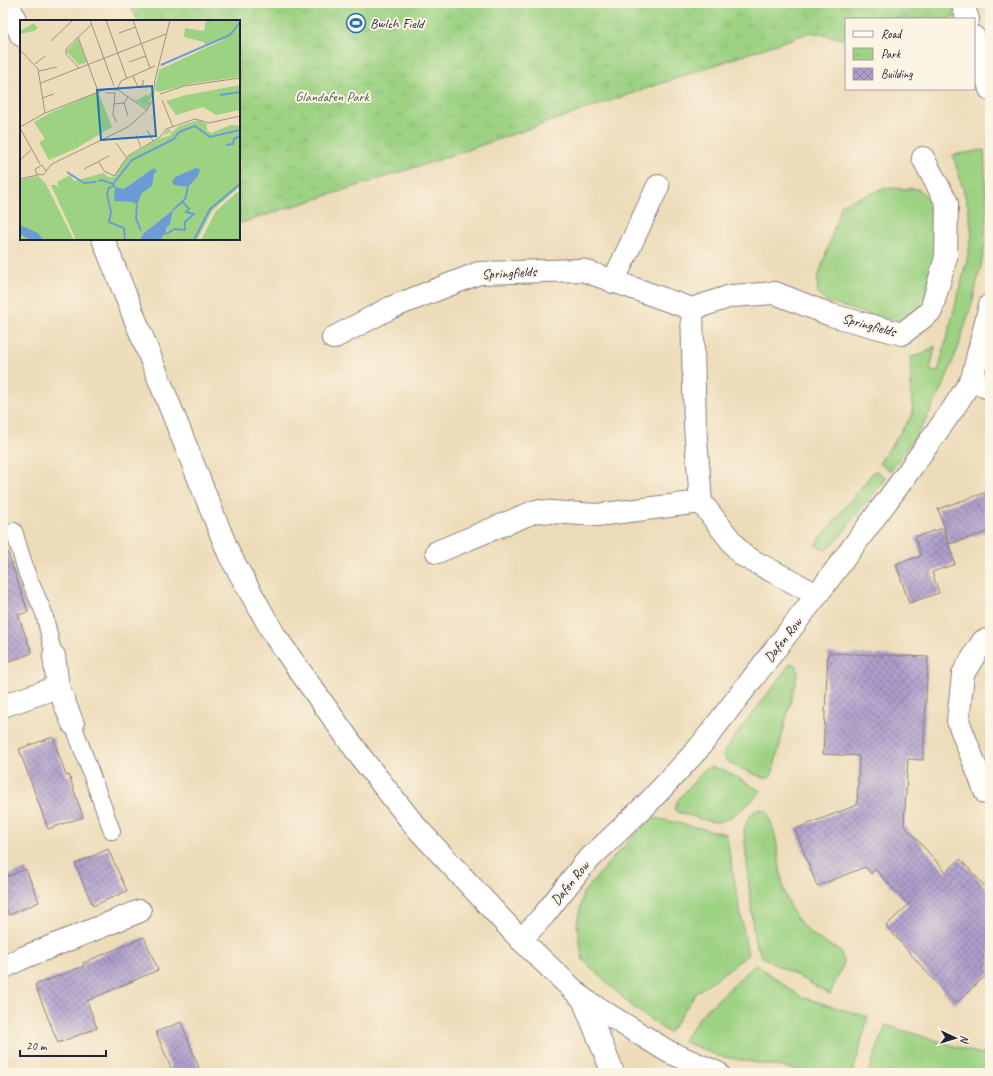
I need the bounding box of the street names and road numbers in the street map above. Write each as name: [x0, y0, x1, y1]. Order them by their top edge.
street label: Springfields: [481, 263, 538, 283]
street label: Springfields: [840, 310, 899, 341]
street label: Dafen Row: [760, 613, 807, 666]
street label: Dafen Row: [547, 856, 594, 908]

